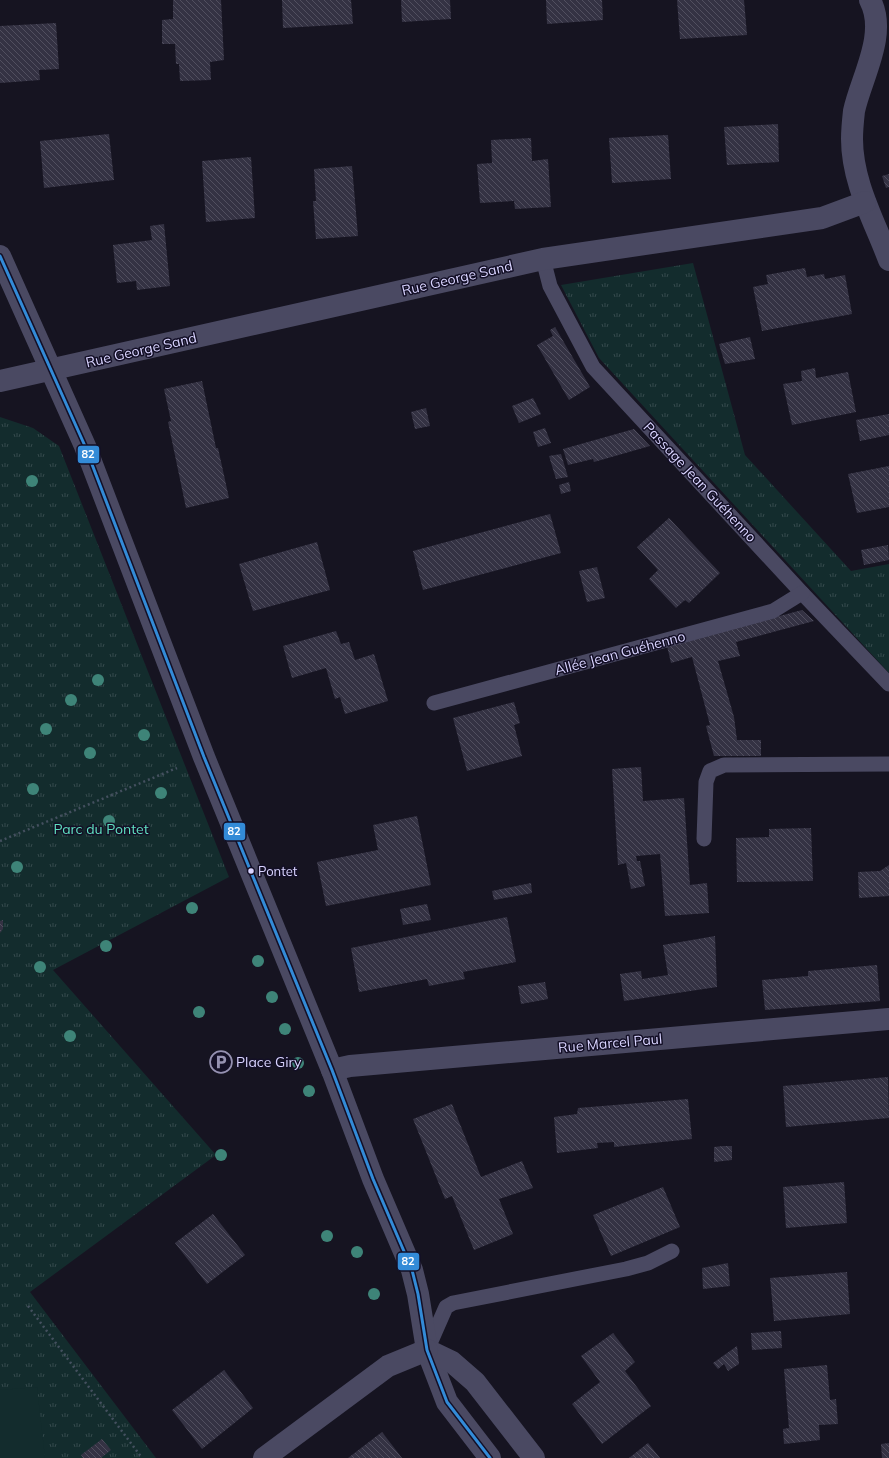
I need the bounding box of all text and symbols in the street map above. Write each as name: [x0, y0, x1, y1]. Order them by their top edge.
street label: Rue George Sand: [400, 256, 514, 300]
street label: Rue George Sand: [84, 328, 198, 372]
street label: Passage Jean Guéhenno: [640, 418, 760, 546]
line badge: 82: [77, 445, 100, 464]
text: 82: [81, 447, 95, 461]
street label: Allée Jean Guéhenno: [553, 627, 687, 679]
park label: Parc du Pontet: [53, 820, 149, 838]
line badge: 82: [223, 822, 246, 841]
text: 82: [227, 824, 241, 838]
place label: Pontet: [258, 863, 298, 879]
marker: Pontet: [246, 866, 256, 876]
street label: Rue Marcel Paul: [557, 1029, 663, 1057]
parking icon: Place Giry: [208, 1049, 234, 1075]
place label: Place Giry: [236, 1053, 302, 1071]
line badge: 82: [397, 1252, 420, 1271]
text: 82: [401, 1254, 415, 1268]

